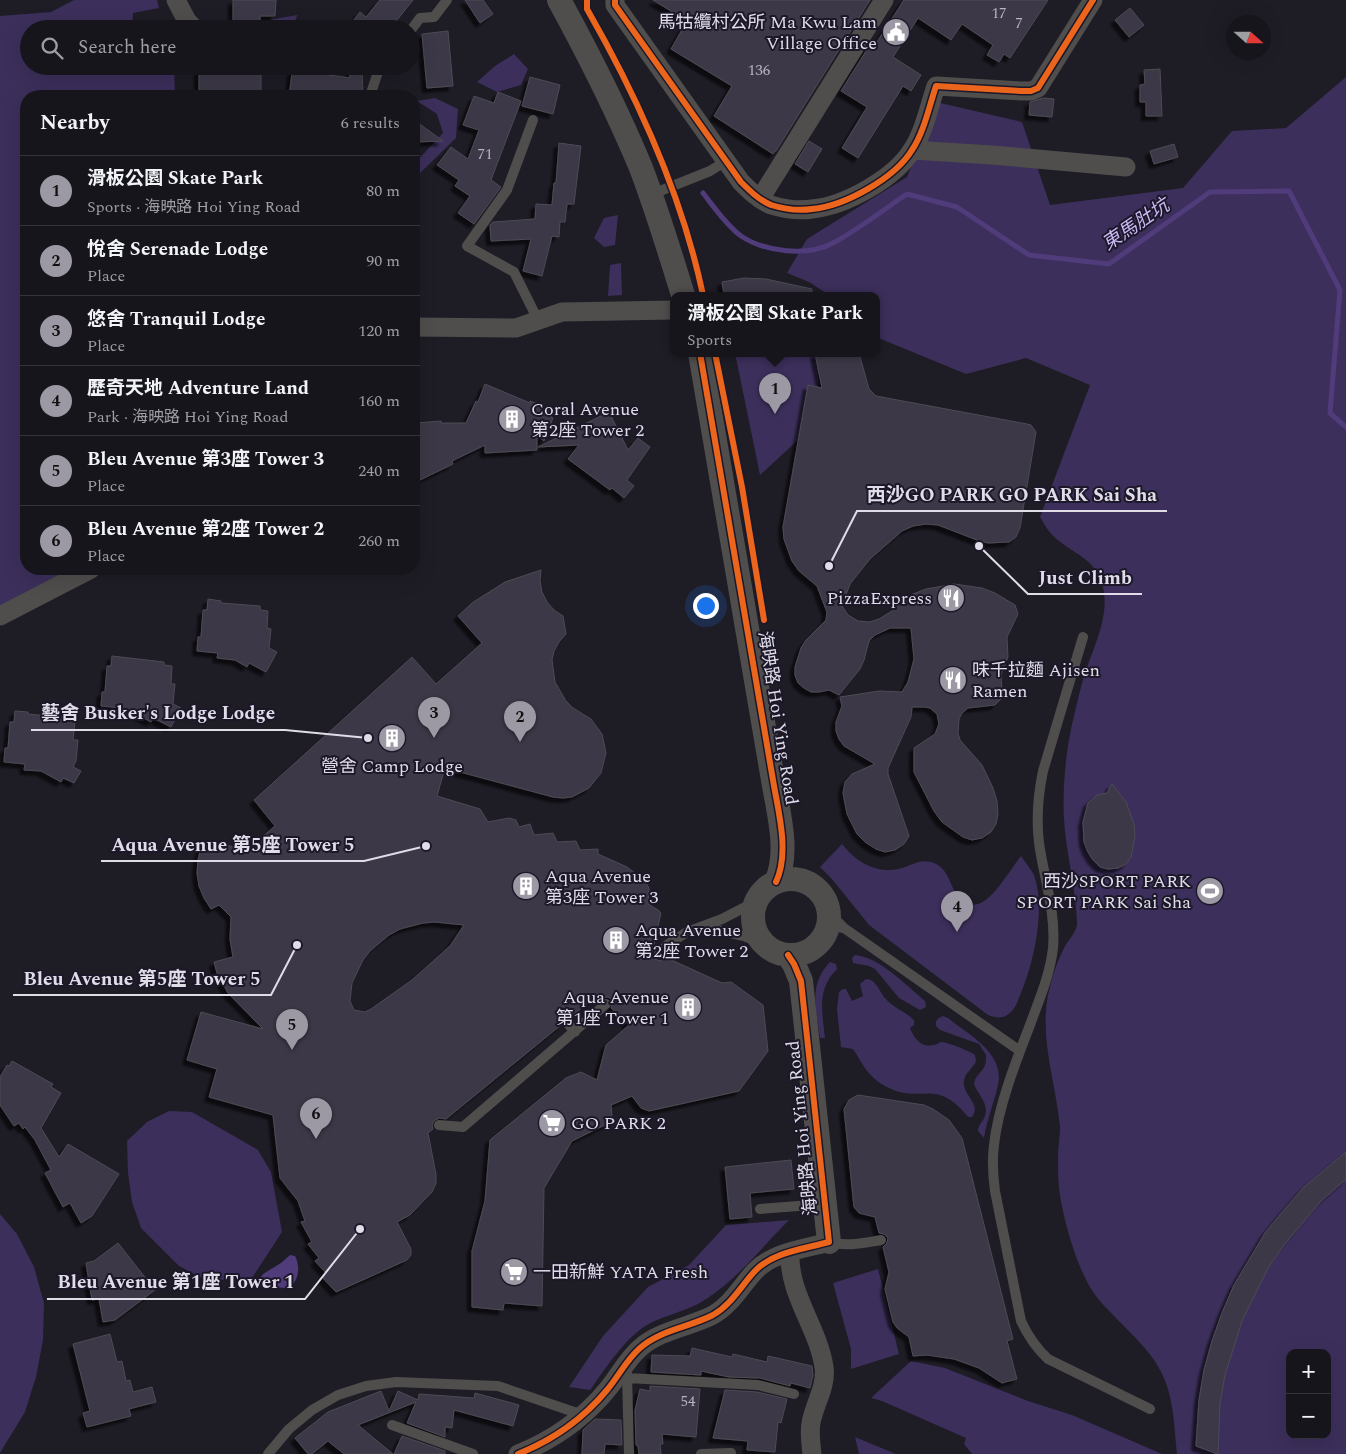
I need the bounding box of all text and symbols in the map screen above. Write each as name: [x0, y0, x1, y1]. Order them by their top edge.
house number: 17: [991, 2, 1007, 25]
place label: 馬牯纜村公所 Ma Kwu Lam Village Office: [658, 9, 877, 57]
house number: 7: [1015, 12, 1023, 35]
north arrow: [1226, 15, 1271, 60]
public building icon: 馬牯纜村公所 Ma Kwu Lam Village Office: [881, 17, 911, 47]
search box: [20, 20, 420, 75]
text: Search here: [78, 33, 177, 62]
icon: search: [38, 34, 66, 62]
house number: 136: [748, 59, 771, 82]
text: Nearby: [40, 107, 110, 139]
text: 6 results: [341, 111, 400, 135]
house number: 71: [477, 143, 493, 166]
text: 滑板公園 Skate Park: [87, 164, 263, 193]
text: 1: [52, 179, 60, 203]
text: 80 m: [366, 179, 400, 203]
water label: 東馬肚坑: [1096, 190, 1178, 258]
text: Sports · 海映路 Hoi Ying Road: [87, 195, 301, 219]
text: 悅舍 Serenade Lodge: [87, 235, 268, 264]
text: 2: [52, 249, 60, 273]
text: 90 m: [366, 249, 400, 273]
text: Place: [87, 264, 125, 288]
popup: [670, 292, 880, 357]
text: 滑板公園 Skate Park: [687, 299, 863, 328]
text: 悠舍 Tranquil Lodge: [87, 305, 266, 334]
text: 3: [52, 319, 60, 343]
text: 120 m: [358, 319, 400, 343]
text: Sports: [687, 328, 732, 352]
text: Place: [87, 334, 125, 358]
pin: 1: [759, 373, 791, 414]
text: 歷奇天地 Adventure Land: [87, 374, 309, 403]
text: 4: [52, 389, 60, 413]
text: 160 m: [358, 389, 400, 413]
place label: Coral Avenue 第2座 Tower 2: [531, 396, 644, 444]
building icon: Coral Avenue 第2座 Tower 2: [497, 404, 527, 434]
text: Park · 海映路 Hoi Ying Road: [87, 405, 288, 429]
text: Bleu Avenue 第3座 Tower 3: [87, 445, 324, 474]
text: 5: [52, 459, 60, 483]
text: 240 m: [358, 459, 400, 483]
text: Place: [87, 474, 125, 498]
callout: 西沙GO PARK GO PARK Sai Sha: [857, 477, 1167, 511]
text: 西沙GO PARK GO PARK Sai Sha: [867, 481, 1157, 510]
text: Bleu Avenue 第2座 Tower 2: [87, 515, 324, 544]
text: 6: [52, 529, 60, 553]
text: 260 m: [358, 529, 400, 553]
text: Place: [87, 544, 125, 568]
callout: Just Climb: [1028, 560, 1142, 594]
text: Just Climb: [1038, 564, 1132, 593]
restaurant icon: PizzaExpress: [936, 583, 966, 613]
place label: PizzaExpress: [827, 585, 932, 612]
your location: [693, 593, 719, 619]
street label: 海映路 Hoi Ying Road: [751, 629, 805, 807]
place label: 味千拉麵 Ajisen Ramen: [972, 657, 1100, 705]
restaurant icon: 味千拉麵 Ajisen Ramen: [938, 665, 968, 695]
callout: 藝舍 Busker's Lodge Lodge: [31, 696, 285, 730]
pin: 3: [418, 697, 450, 738]
text: 藝舍 Busker's Lodge Lodge: [41, 699, 275, 728]
pin: 2: [504, 701, 536, 742]
building icon: 營舍 Camp Lodge: [377, 723, 407, 753]
place label: 營舍 Camp Lodge: [321, 753, 463, 780]
callout: Aqua Avenue 第5座 Tower 5: [101, 827, 364, 861]
text: Aqua Avenue 第5座 Tower 5: [111, 831, 355, 860]
place label: Aqua Avenue 第3座 Tower 3: [545, 863, 658, 911]
place label: 西沙SPORT PARK SPORT PARK Sai Sha: [1017, 868, 1191, 916]
building icon: Aqua Avenue 第3座 Tower 3: [511, 871, 541, 901]
sports icon: 西沙SPORT PARK SPORT PARK Sai Sha: [1195, 876, 1225, 906]
pin: 4: [941, 891, 973, 932]
place label: Aqua Avenue 第2座 Tower 2: [635, 917, 748, 965]
building icon: Aqua Avenue 第2座 Tower 2: [601, 925, 631, 955]
callout: Bleu Avenue 第5座 Tower 5: [13, 961, 271, 995]
text: Bleu Avenue 第5座 Tower 5: [23, 965, 261, 994]
place label: Aqua Avenue 第1座 Tower 1: [556, 984, 669, 1032]
building icon: Aqua Avenue 第1座 Tower 1: [673, 992, 703, 1022]
pin: 5: [276, 1009, 308, 1050]
street label: 海映路 Hoi Ying Road: [779, 1039, 825, 1217]
pin: 6: [300, 1098, 332, 1139]
supermarket icon: GO PARK 2: [537, 1108, 567, 1138]
place label: GO PARK 2: [571, 1110, 666, 1137]
supermarket icon: 一田新鮮 YATA Fresh: [499, 1257, 529, 1287]
place label: 一田新鮮 YATA Fresh: [533, 1259, 708, 1286]
callout: Bleu Avenue 第1座 Tower 1: [47, 1265, 305, 1299]
text: Bleu Avenue 第1座 Tower 1: [57, 1268, 295, 1297]
map controls: [1286, 1349, 1331, 1439]
button: +: [1286, 1349, 1331, 1394]
house number: 54: [680, 1390, 696, 1413]
button: −: [1286, 1394, 1331, 1439]

